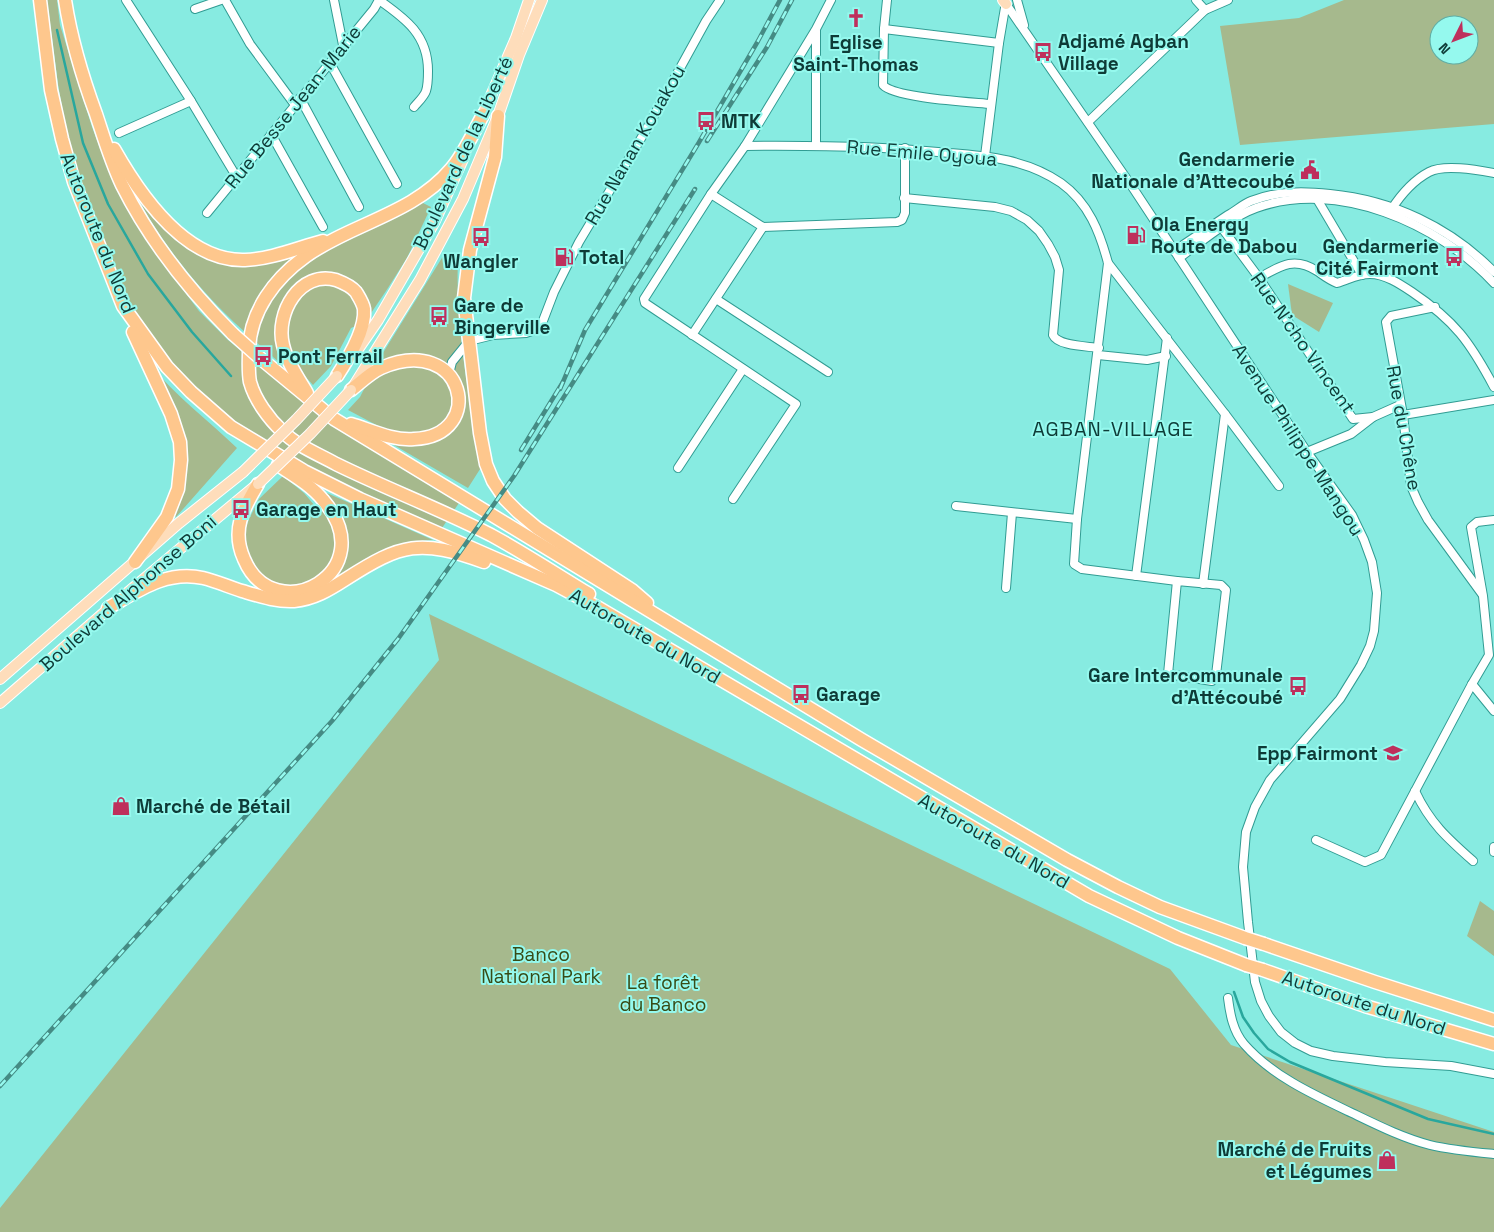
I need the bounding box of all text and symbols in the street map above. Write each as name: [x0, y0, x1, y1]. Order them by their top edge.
church icon: Eglise Saint-Thomas: [845, 7, 867, 29]
north arrow: [1429, 15, 1479, 65]
street label: Rue Besse Jean-Marie: [219, 20, 367, 194]
place label: Adjamé Agban Village: [1058, 29, 1189, 76]
place label: Eglise Saint-Thomas: [793, 30, 919, 77]
text: N: [1435, 39, 1454, 58]
bus stop icon: Adjamé Agban Village: [1032, 41, 1054, 63]
street label: Boulevard de la Liberté: [407, 52, 519, 254]
street label: Rue Nanan Kouakou: [579, 60, 691, 230]
place label: MTK: [721, 109, 761, 134]
bus stop icon: MTK: [695, 110, 717, 132]
street label: Rue Emile Oyoua: [846, 134, 998, 172]
place label: Gendarmerie Nationale d'Attecoubé: [1091, 147, 1295, 194]
street label: Autoroute du Nord: [54, 149, 142, 317]
public building icon: Gendarmerie Nationale d'Attecoubé: [1299, 159, 1321, 181]
place label: Ola Energy Route de Dabou: [1151, 212, 1297, 259]
fuel station icon: Ola Energy Route de Dabou: [1125, 224, 1147, 246]
bus stop icon: Wangler: [470, 226, 492, 248]
place label: Gendarmerie Cité Fairmont: [1316, 234, 1439, 281]
place label: Total: [579, 245, 624, 270]
fuel station icon: Total: [553, 246, 575, 268]
bus stop icon: Gendarmerie Cité Fairmont: [1443, 246, 1465, 268]
place label: Wangler: [443, 249, 519, 274]
street label: Rue N'cho Vincent: [1245, 268, 1361, 418]
place label: Gare de Bingerville: [454, 293, 551, 340]
bus stop icon: Gare de Bingerville: [428, 305, 450, 327]
street label: Avenue Philippe Mangou: [1226, 339, 1370, 541]
place label: Pont Ferrail: [278, 344, 383, 369]
bus stop icon: Pont Ferrail: [252, 345, 274, 367]
street label: Rue du Chêne: [1381, 364, 1427, 492]
district label: AGBAN-VILLAGE: [1032, 416, 1194, 442]
place label: Garage en Haut: [256, 497, 397, 522]
bus stop icon: Garage en Haut: [230, 498, 252, 520]
street label: Boulevard Alphonse Boni: [34, 509, 222, 677]
street label: Autoroute du Nord: [565, 583, 725, 689]
place label: Gare Intercommunale d'Attécoubé: [1088, 663, 1283, 710]
bus stop icon: Gare Intercommunale d'Attécoubé: [1287, 675, 1309, 697]
place label: Garage: [816, 682, 881, 707]
bus stop icon: Garage: [790, 683, 812, 705]
place label: Epp Fairmont: [1257, 741, 1378, 766]
school or university icon: Epp Fairmont: [1382, 742, 1404, 764]
street label: Autoroute du Nord: [914, 788, 1074, 894]
place label: Marché de Bétail: [136, 794, 291, 819]
shop icon: Marché de Bétail: [110, 795, 132, 817]
park label: Banco National Park: [481, 942, 601, 989]
street label: Autoroute du Nord: [1279, 965, 1449, 1041]
park label: La forêt du Banco: [620, 970, 706, 1017]
place label: Marché de Fruits et Légumes: [1217, 1137, 1372, 1184]
shop icon: Marché de Fruits et Légumes: [1376, 1149, 1398, 1171]

